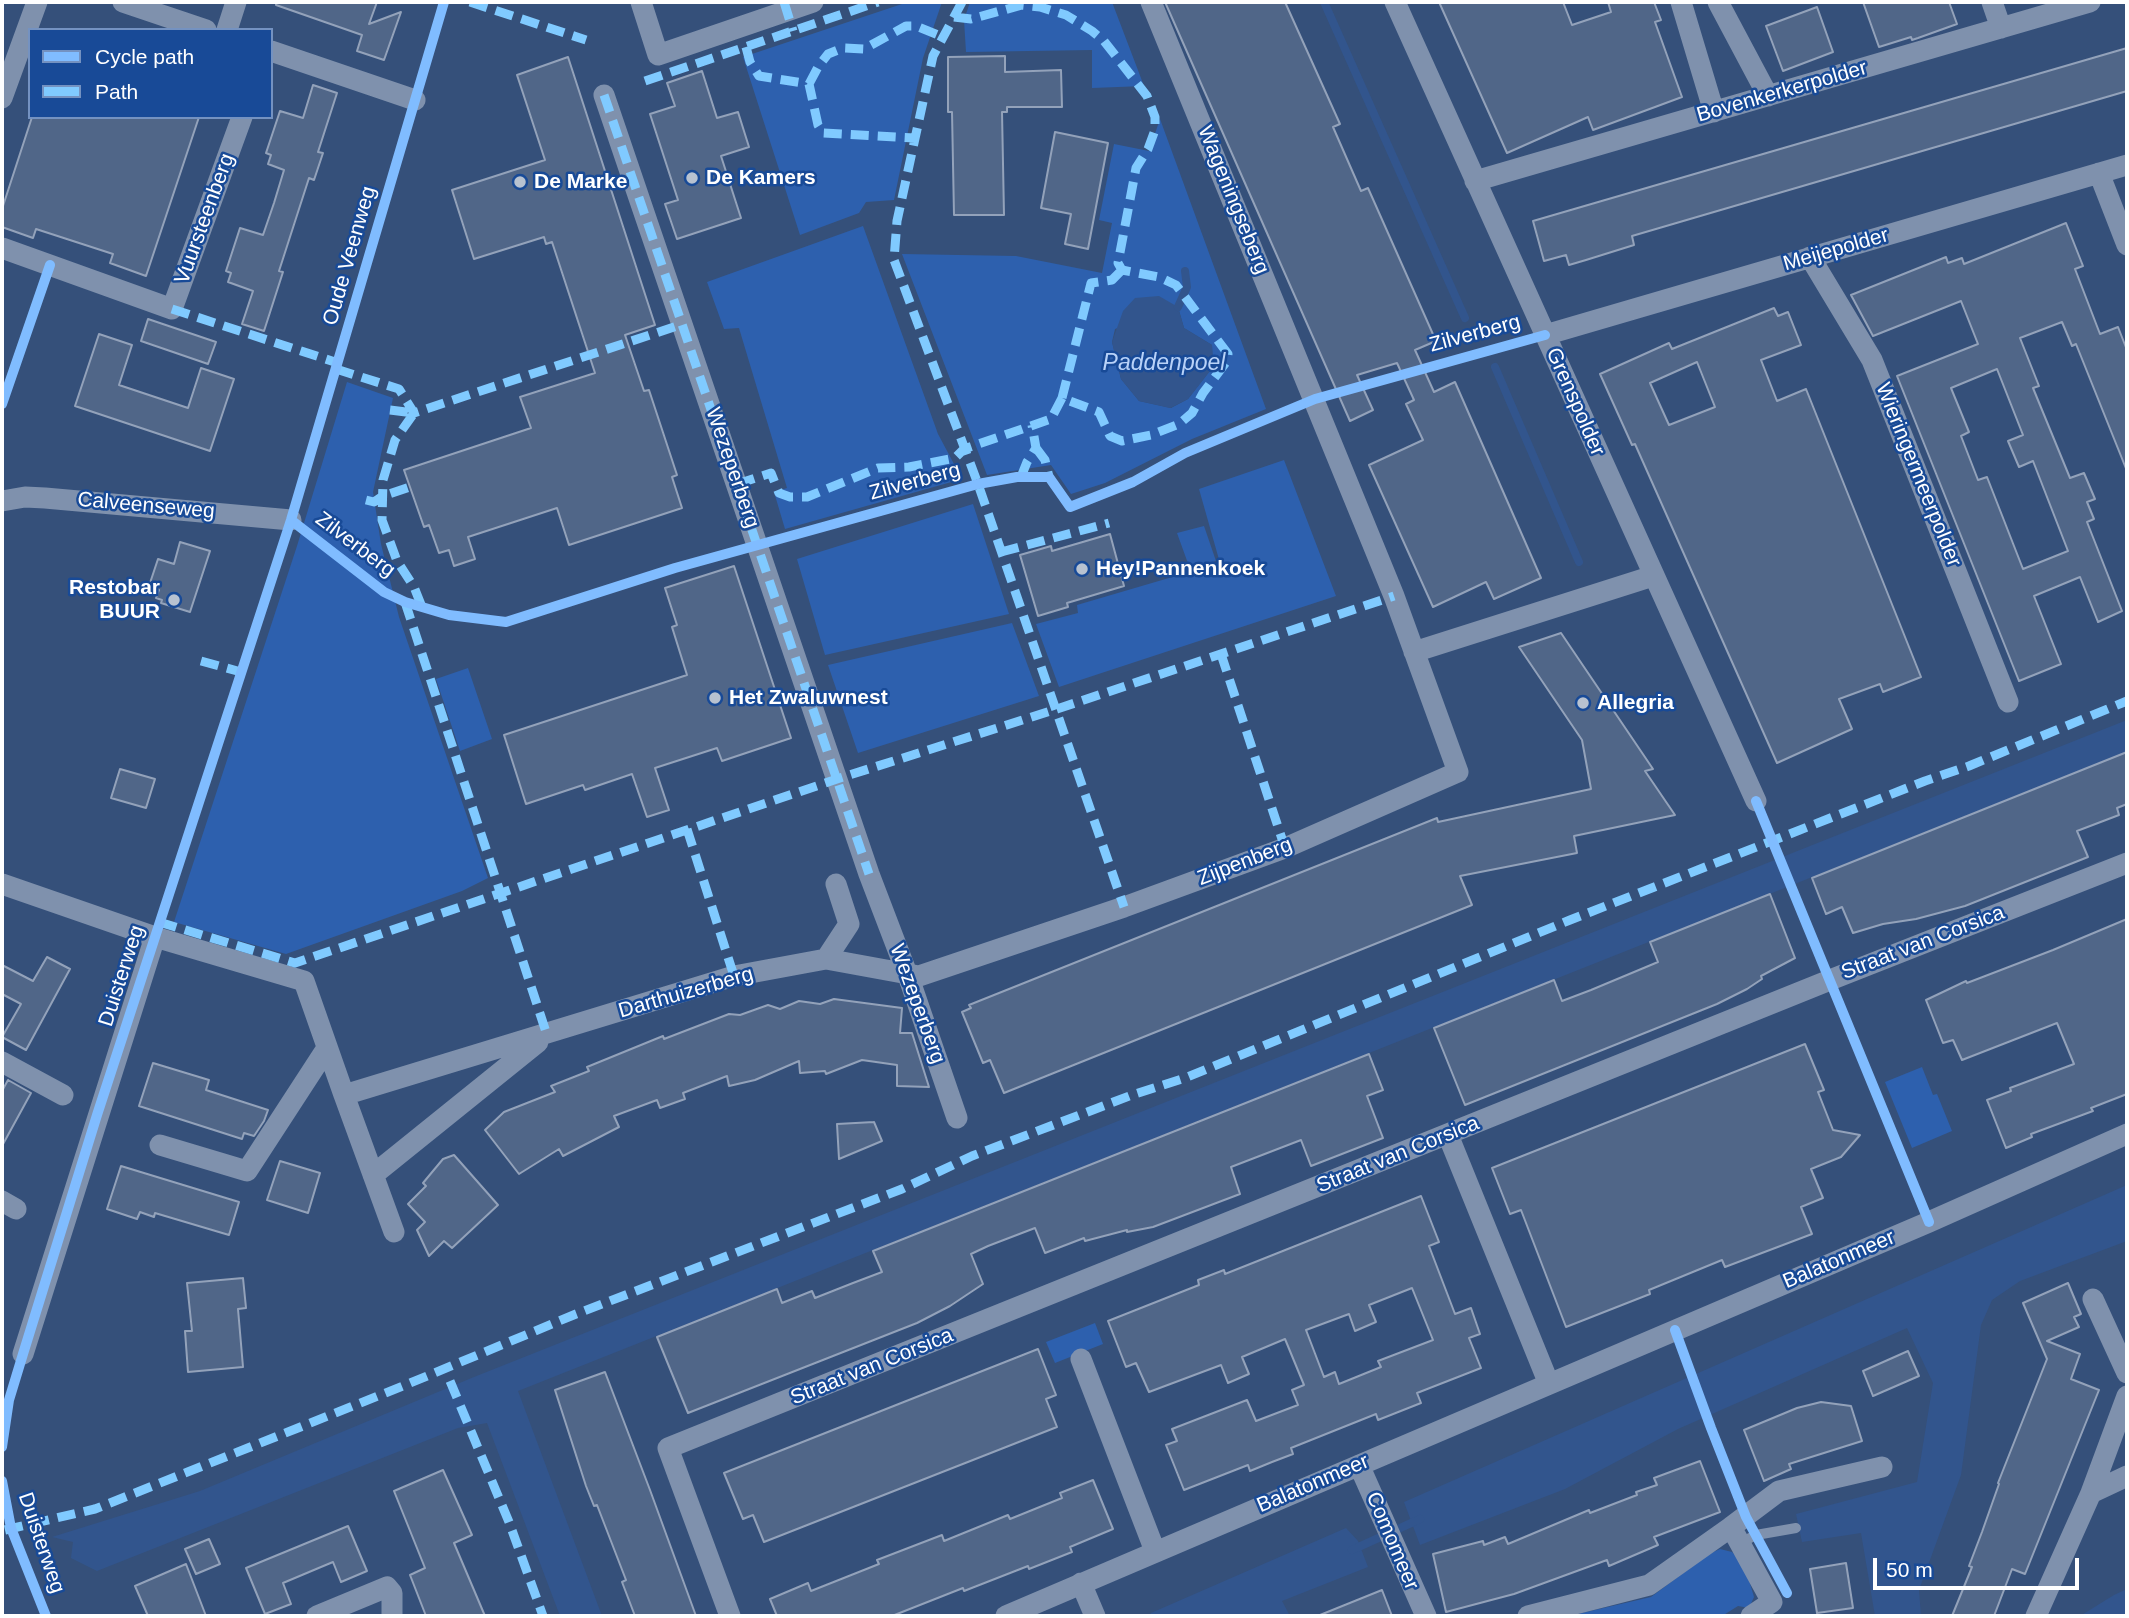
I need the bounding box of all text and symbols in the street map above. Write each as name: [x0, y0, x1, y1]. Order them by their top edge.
legend: [28, 28, 273, 119]
text: Cycle path: [95, 45, 194, 68]
street label: Bovenkerkerpolder: [1694, 56, 1870, 128]
text: Path: [95, 80, 138, 103]
street label: Wageningseberg: [1192, 122, 1274, 278]
street label: Vuursteenberg: [170, 150, 240, 288]
place label: De Kamers: [706, 165, 816, 191]
place label: De Marke: [534, 169, 627, 195]
marker: De Kamers: [684, 170, 700, 186]
marker: De Marke: [512, 174, 528, 190]
street label: Oude Veenweg: [318, 184, 382, 328]
street label: Meijepolder: [1780, 223, 1892, 277]
street label: Zilverberg: [1427, 310, 1523, 358]
street label: Grenspolder: [1540, 344, 1610, 460]
water label: Paddenpoel: [1103, 350, 1225, 378]
street label: Wieringermeerpolder: [1870, 379, 1966, 571]
street label: Wezeperberg: [700, 404, 764, 532]
street label: Zilverberg: [867, 458, 963, 506]
street label: Calveenseweg: [76, 487, 216, 525]
street label: Zilverberg: [310, 507, 400, 583]
place label: Hey!Pannenkoek: [1096, 556, 1265, 582]
marker: Hey!Pannenkoek: [1074, 561, 1090, 577]
place label: Restobar BUUR: [69, 575, 160, 625]
marker: Restobar BUUR: [166, 592, 182, 608]
place label: Het Zwaluwnest: [729, 685, 888, 711]
marker: Het Zwaluwnest: [707, 690, 723, 706]
place label: Allegria: [1597, 690, 1674, 716]
marker: Allegria: [1575, 695, 1591, 711]
street label: Zijpenberg: [1194, 832, 1296, 892]
street label: Straat van Corsica: [1838, 900, 2008, 986]
street label: Duisterweg: [94, 922, 150, 1030]
street label: Wezeperberg: [884, 941, 950, 1067]
street label: Darthuizerberg: [616, 962, 756, 1024]
street label: Straat van Corsica: [1313, 1111, 1483, 1199]
street label: Balatonmeer: [1779, 1225, 1899, 1295]
street label: Straat van Corsica: [787, 1323, 957, 1411]
street label: Balatonmeer: [1253, 1449, 1373, 1519]
street label: Comomeer: [1360, 1488, 1424, 1594]
street label: Duisterweg: [12, 1489, 70, 1597]
scale bar: [1877, 1544, 2084, 1588]
text: 50 m: [1886, 1558, 1933, 1581]

